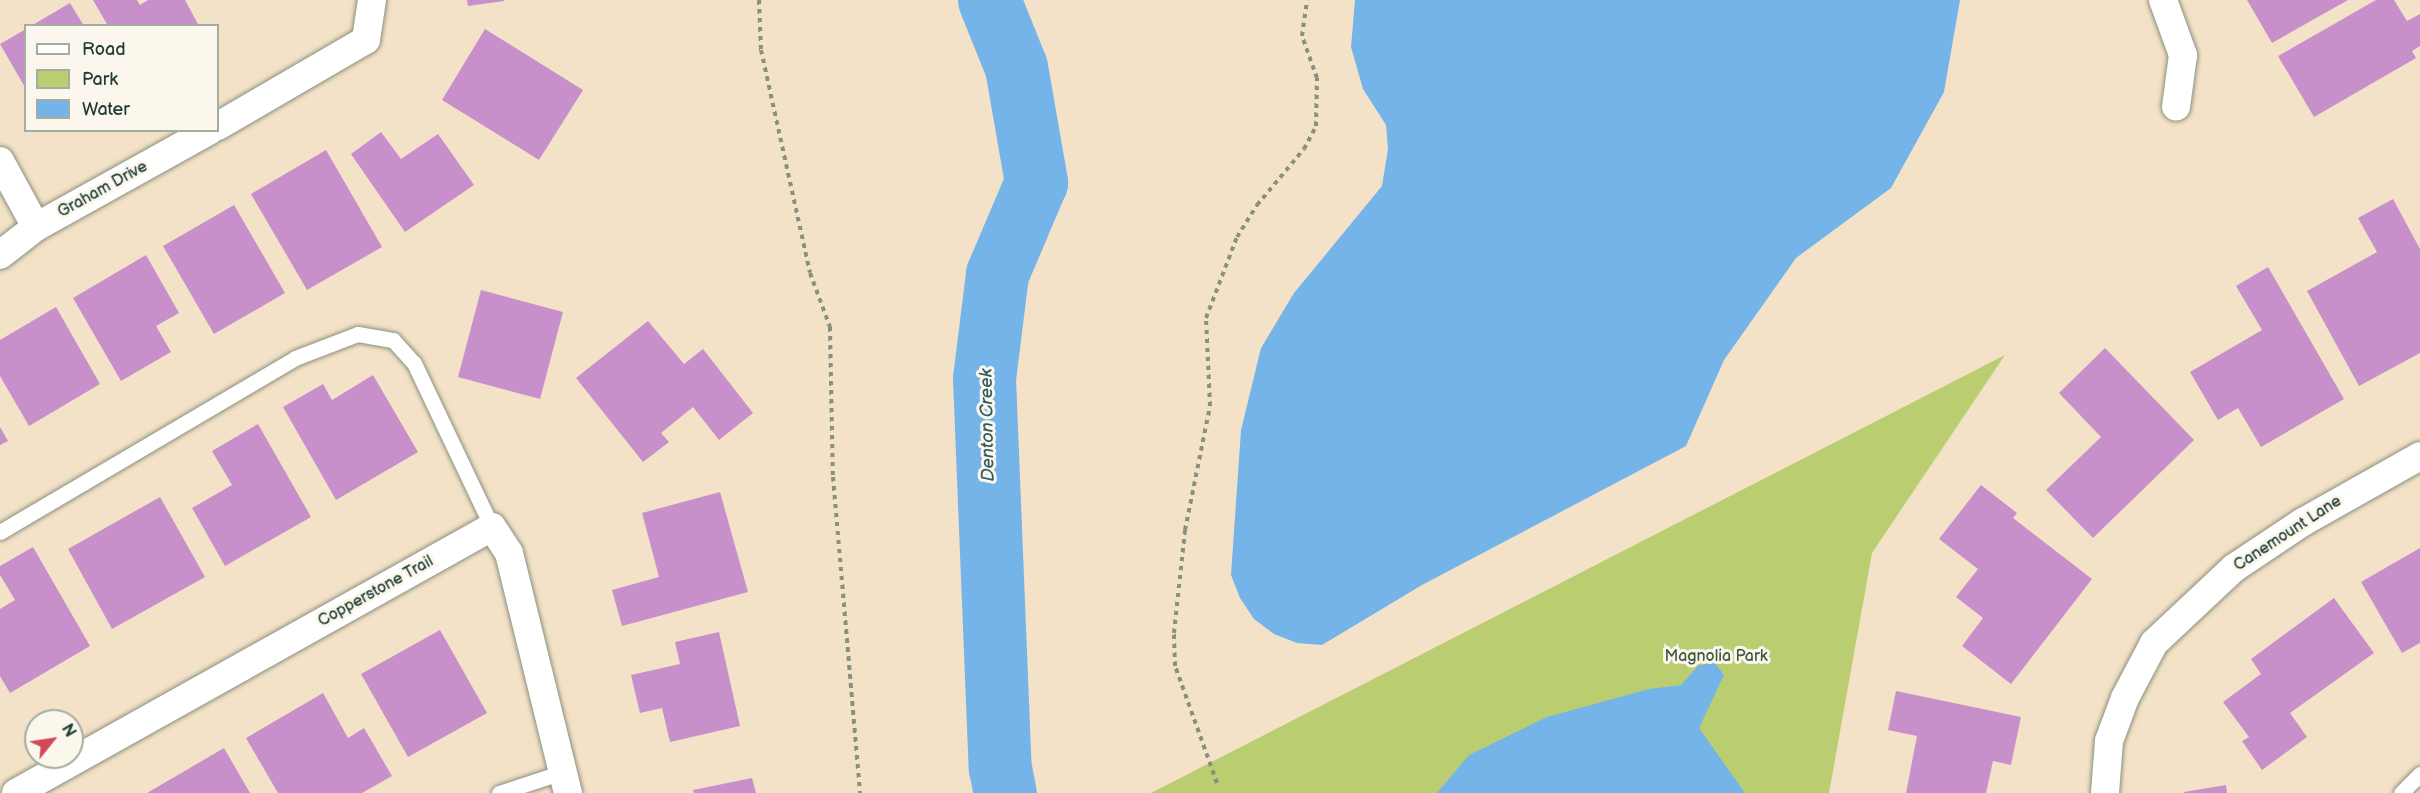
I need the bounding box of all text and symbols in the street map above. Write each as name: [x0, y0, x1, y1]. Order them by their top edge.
legend: [24, 24, 219, 132]
text: Road: [82, 39, 126, 60]
text: Park: [82, 69, 118, 90]
text: Water: [82, 99, 130, 120]
street label: Graham Drive: [55, 157, 151, 223]
water label: Denton Creek: [976, 368, 1000, 482]
street label: Canemount Lane: [2231, 492, 2345, 576]
street label: Copperstone Trail: [315, 552, 437, 632]
park label: Magnolia Park: [1665, 647, 1767, 667]
north arrow: [24, 709, 84, 769]
text: N: [57, 721, 80, 741]

